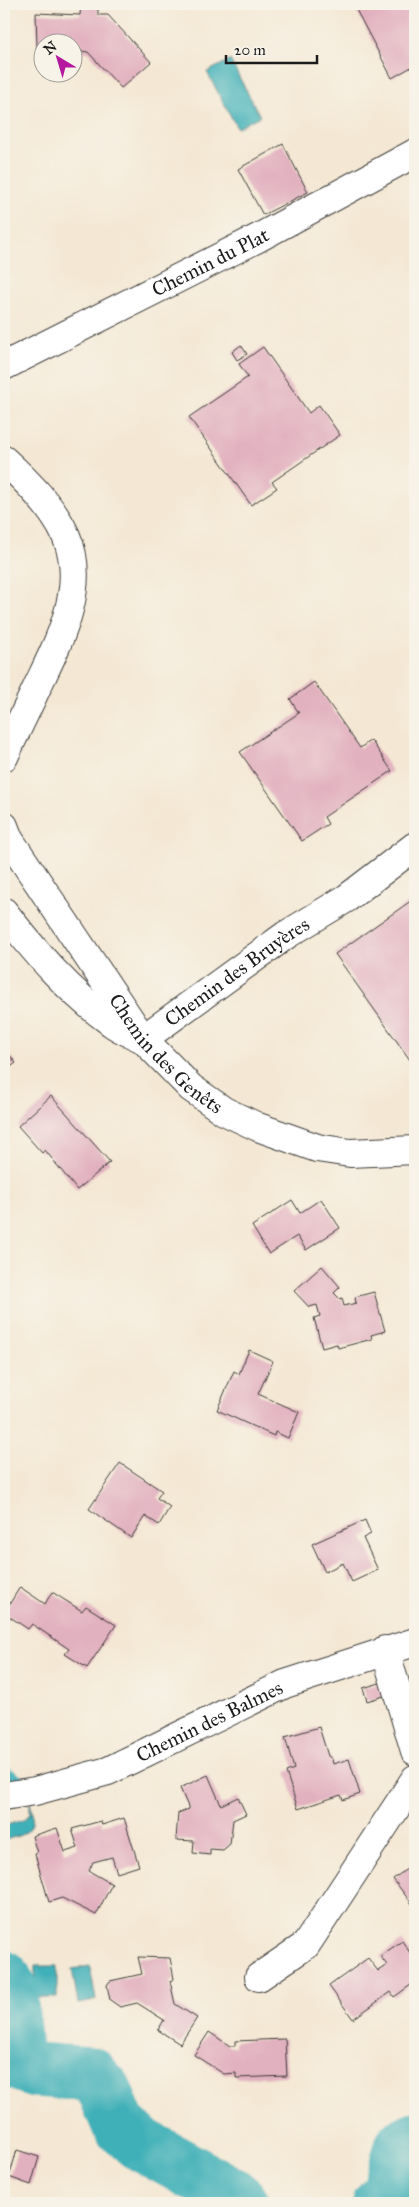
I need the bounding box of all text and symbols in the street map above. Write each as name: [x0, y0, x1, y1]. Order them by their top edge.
north arrow: [32, 32, 82, 82]
scale bar: [226, 32, 318, 64]
text: N: [40, 38, 60, 59]
text: 20 m: [234, 41, 266, 59]
street label: Chemin du Plat: [148, 222, 273, 302]
street label: Chemin des Bruyères: [160, 912, 314, 1031]
street label: Chemin des Genêts: [104, 989, 228, 1119]
street label: Chemin des Balmes: [132, 1675, 286, 1767]

